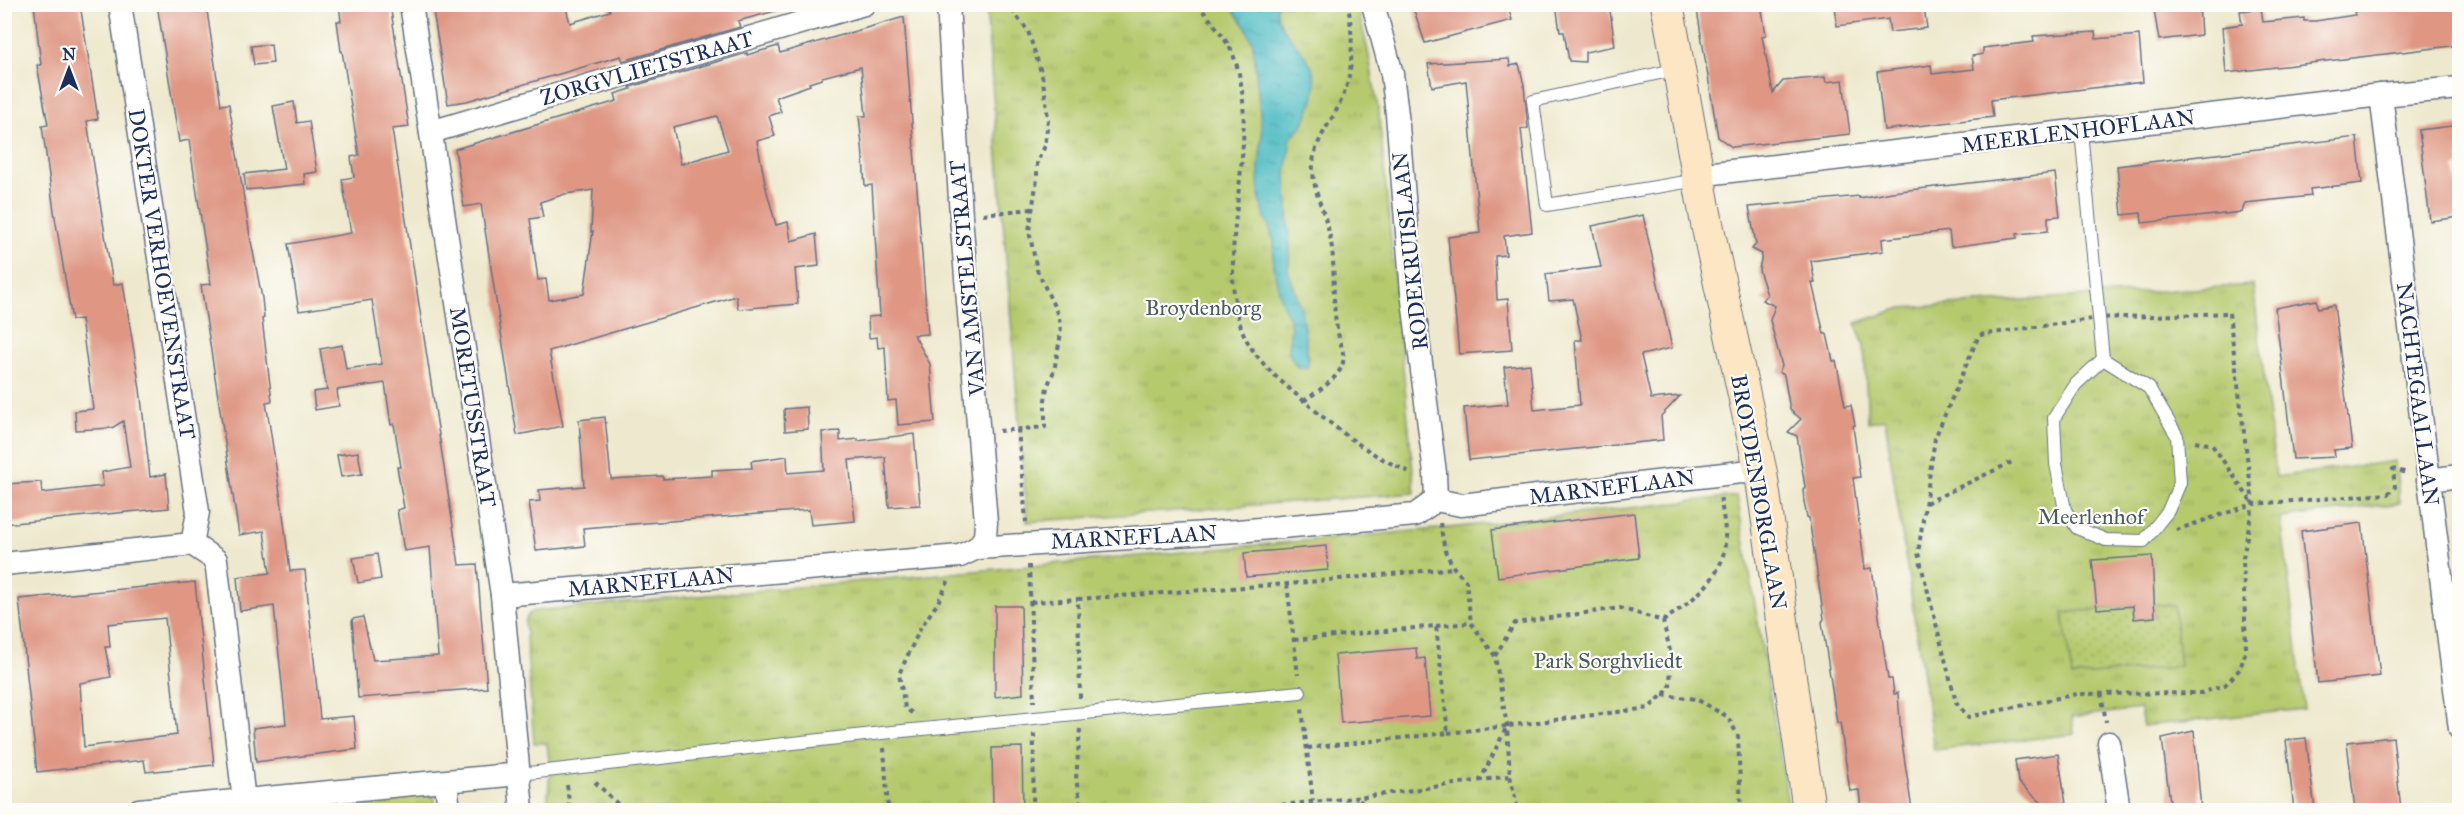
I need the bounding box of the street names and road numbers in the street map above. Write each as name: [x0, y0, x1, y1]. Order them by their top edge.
street label: ZORGVLIETSTRAAT: [537, 25, 757, 111]
street label: MEERLENHOFLAAN: [1960, 103, 2197, 159]
street label: DOKTER VERHOEVENSTRAAT: [123, 107, 201, 441]
street label: RODEKRUISLAAN: [1386, 150, 1434, 352]
street label: VAN AMSTELSTRAAT: [943, 159, 991, 398]
street label: NACHTEGAALLAAN: [2391, 281, 2445, 508]
street label: MORETUSSTRAAT: [444, 305, 502, 509]
street label: BROYDENBORGLAAN: [1725, 372, 1793, 612]
street label: MARNEFLAAN: [1527, 463, 1697, 511]
street label: MARNEFLAAN: [1050, 519, 1218, 555]
street label: MARNEFLAAN: [567, 561, 736, 603]

